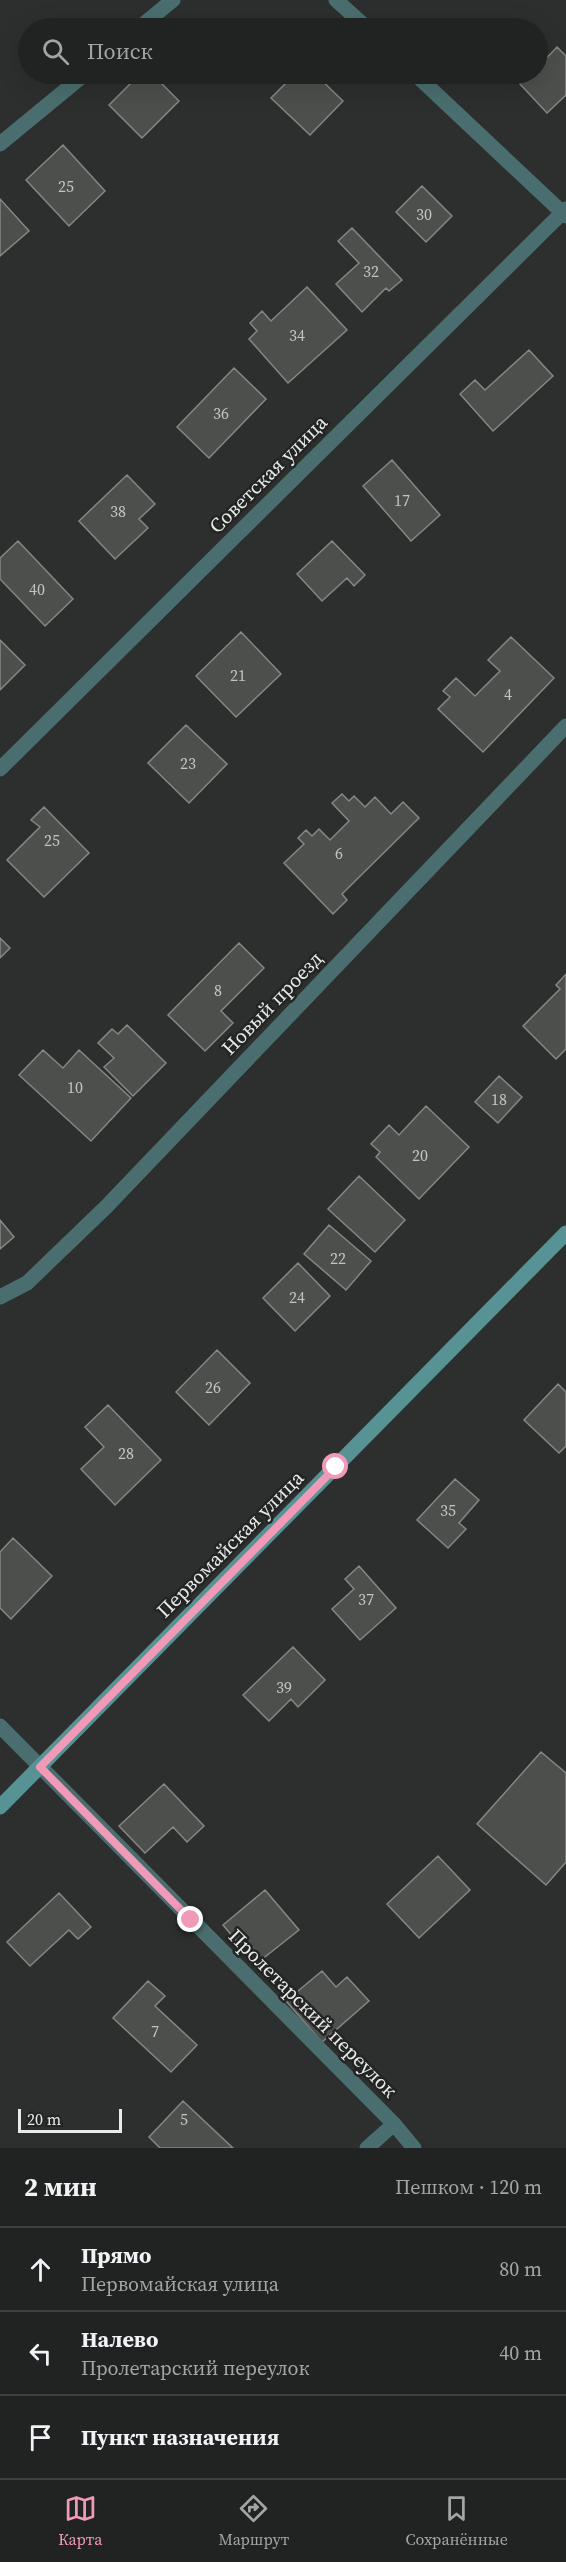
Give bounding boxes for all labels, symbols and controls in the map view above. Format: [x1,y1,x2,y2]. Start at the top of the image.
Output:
search box [18,18,548,84]
icon: search [39,35,72,68]
text: Поиск [87,36,153,66]
house number: 25 [58,175,74,197]
house number: 30 [416,203,432,225]
house number: 32 [363,260,379,282]
house number: 34 [289,324,305,346]
house number: 36 [213,402,229,424]
street label: Советская улица [203,408,334,539]
house number: 17 [394,489,410,511]
house number: 38 [110,500,126,522]
house number: 40 [29,578,45,600]
house number: 21 [230,664,246,686]
house number: 4 [504,683,512,705]
house number: 23 [180,752,196,774]
house number: 25 [44,829,60,851]
house number: 6 [335,842,343,864]
street label: Новый проезд [215,945,329,1061]
house number: 8 [214,979,222,1001]
house number: 10 [67,1076,83,1098]
house number: 18 [491,1088,507,1110]
house number: 20 [412,1144,428,1166]
house number: 22 [330,1247,346,1269]
house number: 24 [289,1286,305,1308]
house number: 26 [205,1376,221,1398]
house number: 28 [118,1442,134,1464]
route start [322,1453,348,1479]
street label: Первомайская улица [150,1464,310,1624]
house number: 35 [440,1499,456,1521]
house number: 37 [358,1588,374,1610]
house number: 39 [276,1676,292,1698]
route end [177,1906,203,1932]
street label: Пролетарский переулок [222,1922,404,2104]
house number: 7 [151,2020,159,2042]
scale bar [18,2106,122,2134]
text: 20 m [27,2108,61,2130]
house number: 5 [180,2108,188,2130]
text: 2 мин [24,2169,97,2205]
text: Пешком · 120 m [395,2173,542,2201]
text: Прямо [81,2240,151,2270]
icon: ahead [24,2253,57,2286]
text: 80 m [499,2255,542,2283]
text: Первомайская улица [81,2270,279,2298]
text: Налево [81,2324,158,2354]
icon: left [24,2337,57,2370]
text: 40 m [499,2339,542,2367]
text: Пролетарский переулок [81,2354,310,2382]
icon: arrive [24,2421,57,2454]
text: Пункт назначения [81,2422,279,2452]
tab: Карта [58,2492,102,2550]
tab: Маршрут [219,2492,289,2550]
tab: Сохранённые [405,2492,508,2550]

